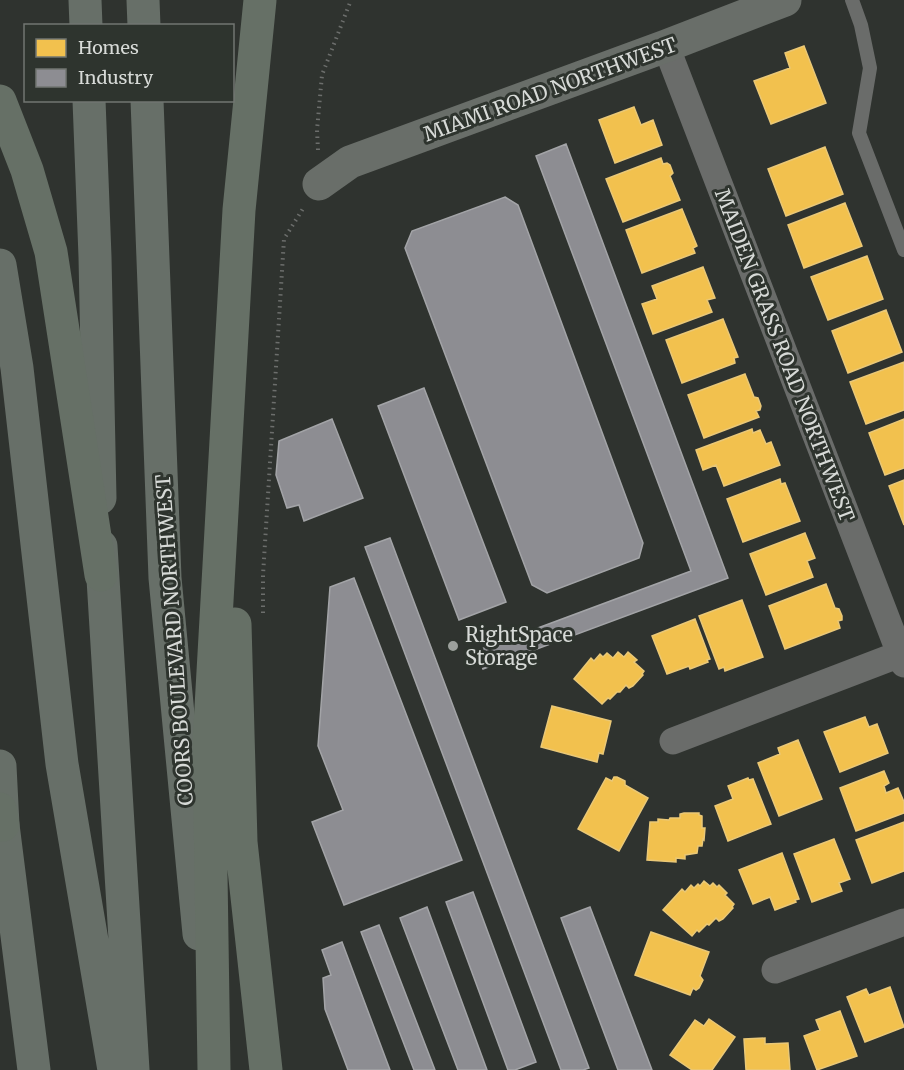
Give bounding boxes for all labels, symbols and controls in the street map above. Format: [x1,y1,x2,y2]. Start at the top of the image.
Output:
legend [24,24,234,102]
street label: MIAMI ROAD NORTHWEST [420,31,680,147]
text: Homes [78,36,139,59]
text: Industry [78,66,154,89]
street label: MAIDEN GRASS ROAD NORTHWEST [710,185,860,525]
street label: COORS BOULEVARD NORTHWEST [150,473,198,806]
place label: RightSpace Storage [465,622,573,670]
marker: RightSpace Storage [446,639,460,653]

